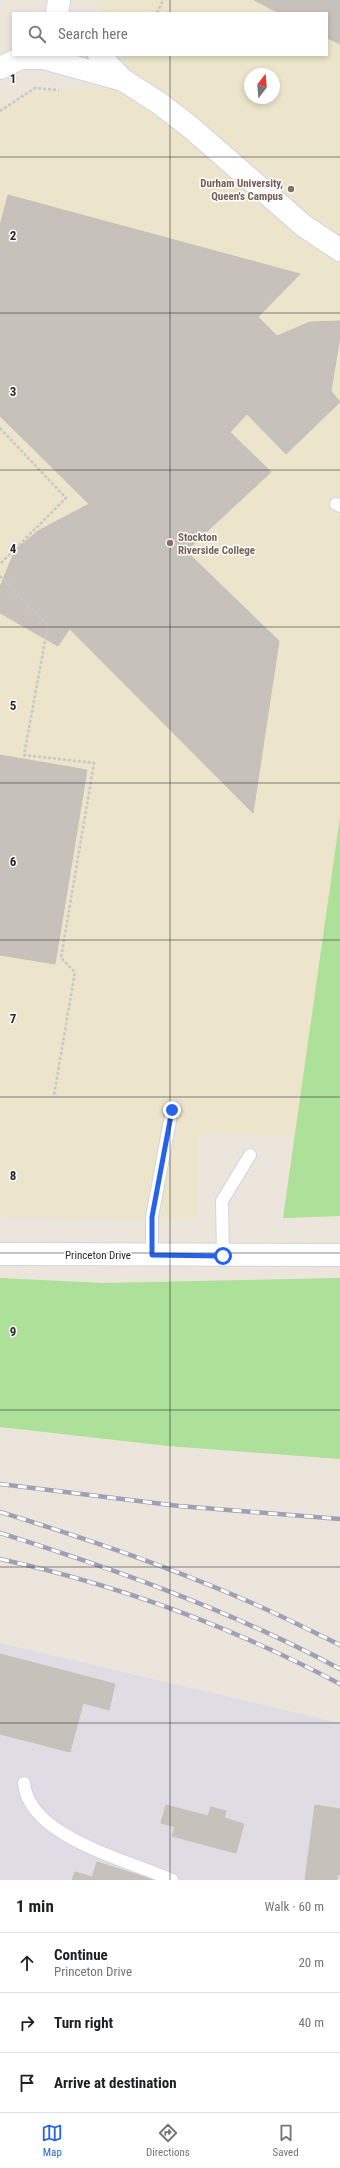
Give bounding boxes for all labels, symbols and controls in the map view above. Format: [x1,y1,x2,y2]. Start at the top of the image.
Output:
search box [12,12,328,56]
icon: search [26,23,48,45]
text: Search here [58,25,128,43]
north arrow [244,68,280,104]
text: 1 [10,71,16,86]
place label: Durham University, Queen's Campus [200,177,283,203]
marker: Durham University, Queen's Campus [286,184,296,194]
text: 2 [10,228,17,243]
text: 3 [10,384,16,399]
place label: Stockton Riverside College [178,531,255,557]
marker: Stockton Riverside College [165,538,175,548]
text: 4 [10,541,17,556]
text: 5 [10,698,17,713]
text: 6 [10,854,17,869]
text: 7 [10,1011,17,1026]
route end [163,1101,181,1119]
text: 8 [10,1168,16,1183]
route start [214,1247,232,1265]
street label: Princeton Drive [65,1249,131,1262]
text: 9 [10,1324,16,1339]
text: 1 min [16,1896,54,1916]
text: Walk · 60 m [264,1899,324,1914]
text: Continue [54,1946,108,1964]
icon: ahead [16,1952,38,1974]
text: 20 m [298,1955,324,1970]
text: Princeton Drive [54,1964,132,1979]
icon: right [16,2012,38,2034]
text: Turn right [54,2014,113,2032]
text: 40 m [298,2015,324,2030]
icon: arrive [16,2072,38,2094]
text: Arrive at destination [54,2074,177,2092]
tab: Map [41,2122,63,2159]
tab: Directions [146,2122,190,2159]
tab: Saved [273,2122,299,2159]

